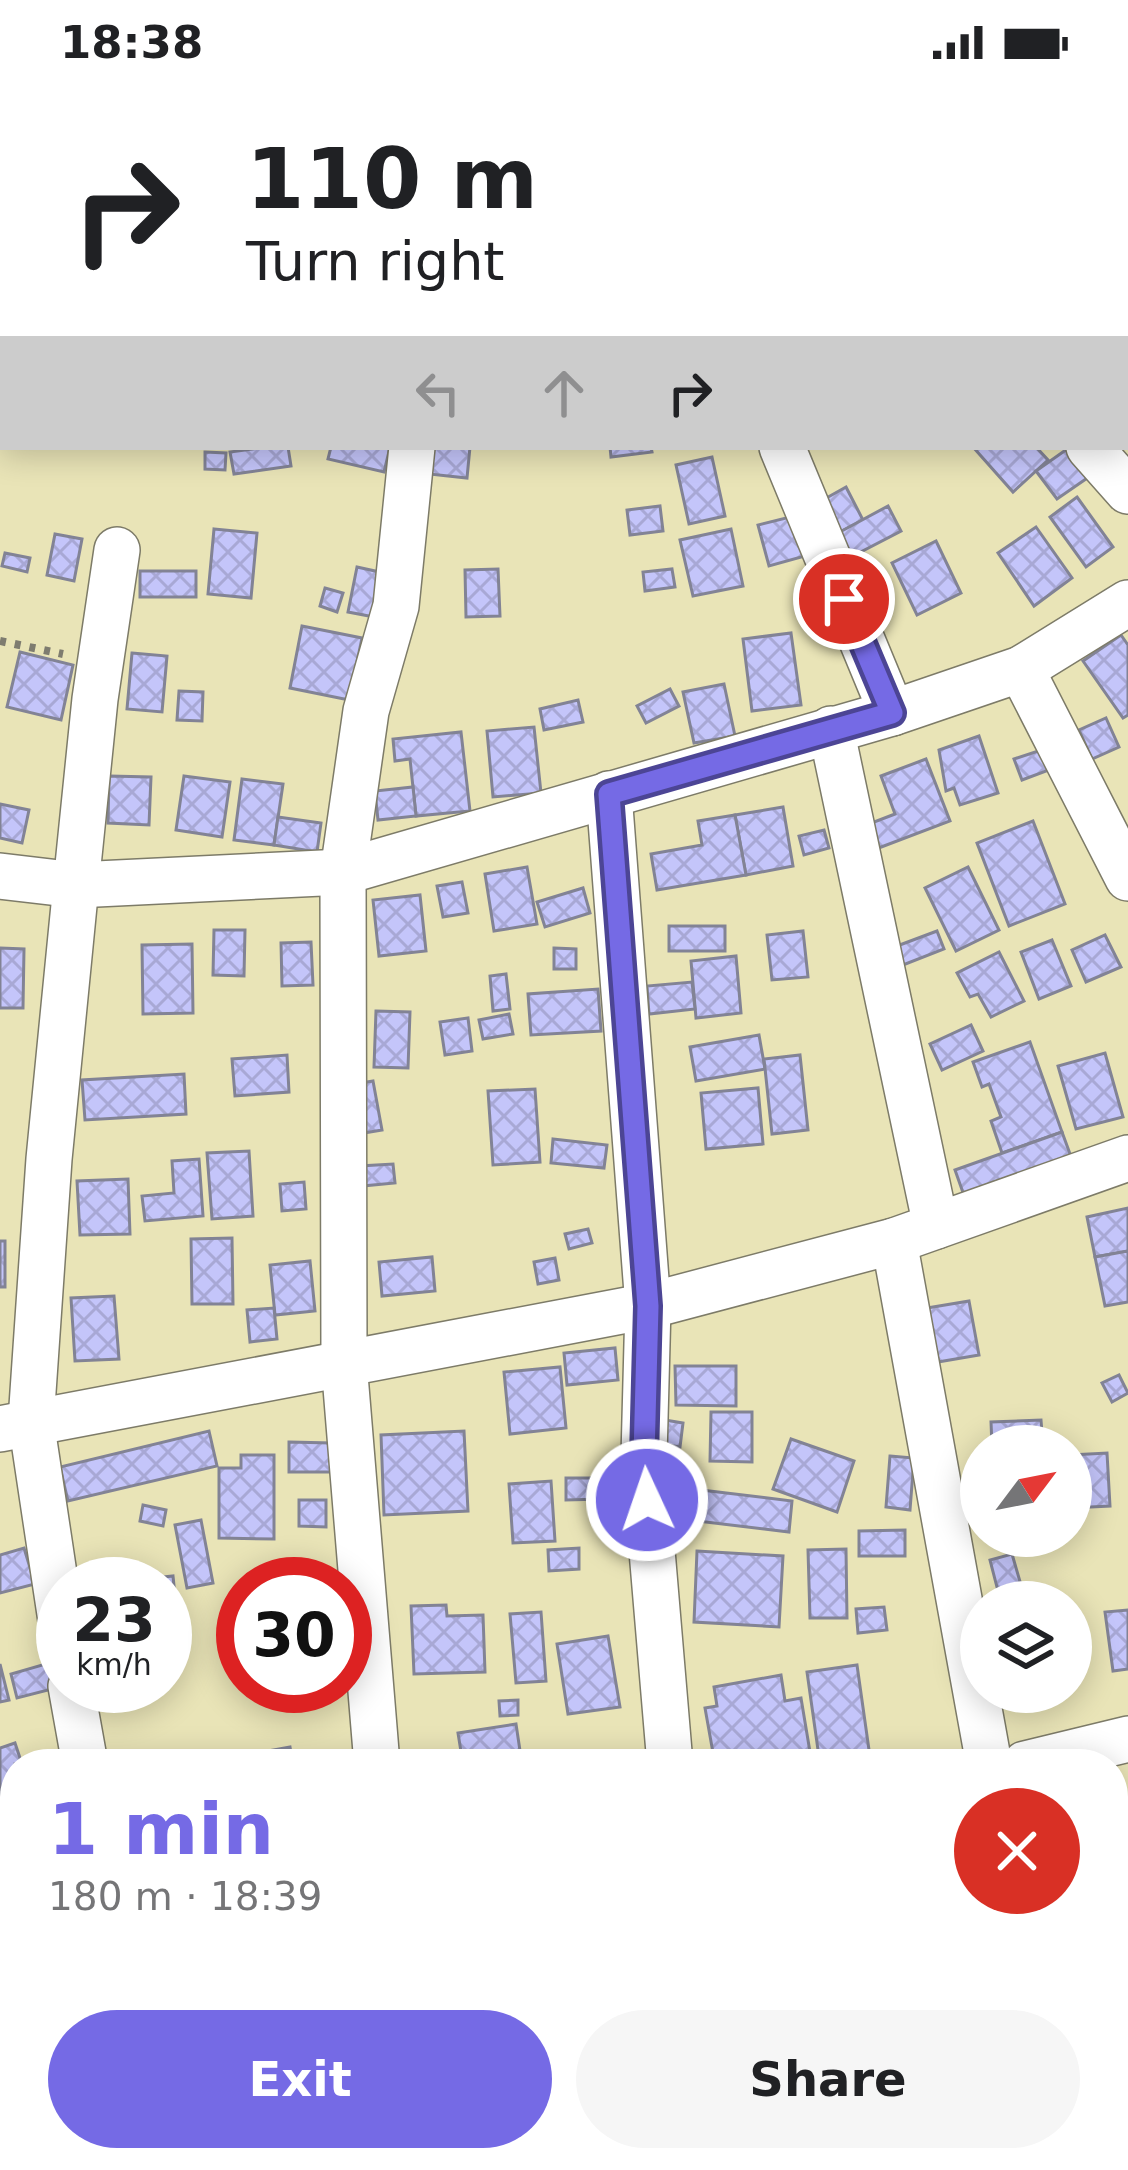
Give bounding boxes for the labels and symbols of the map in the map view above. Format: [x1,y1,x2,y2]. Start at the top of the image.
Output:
pin [793,548,895,650]
north arrow [960,1425,1092,1557]
position arrow [584,1437,710,1563]
speed limit sign: 30 [216,1557,372,1713]

